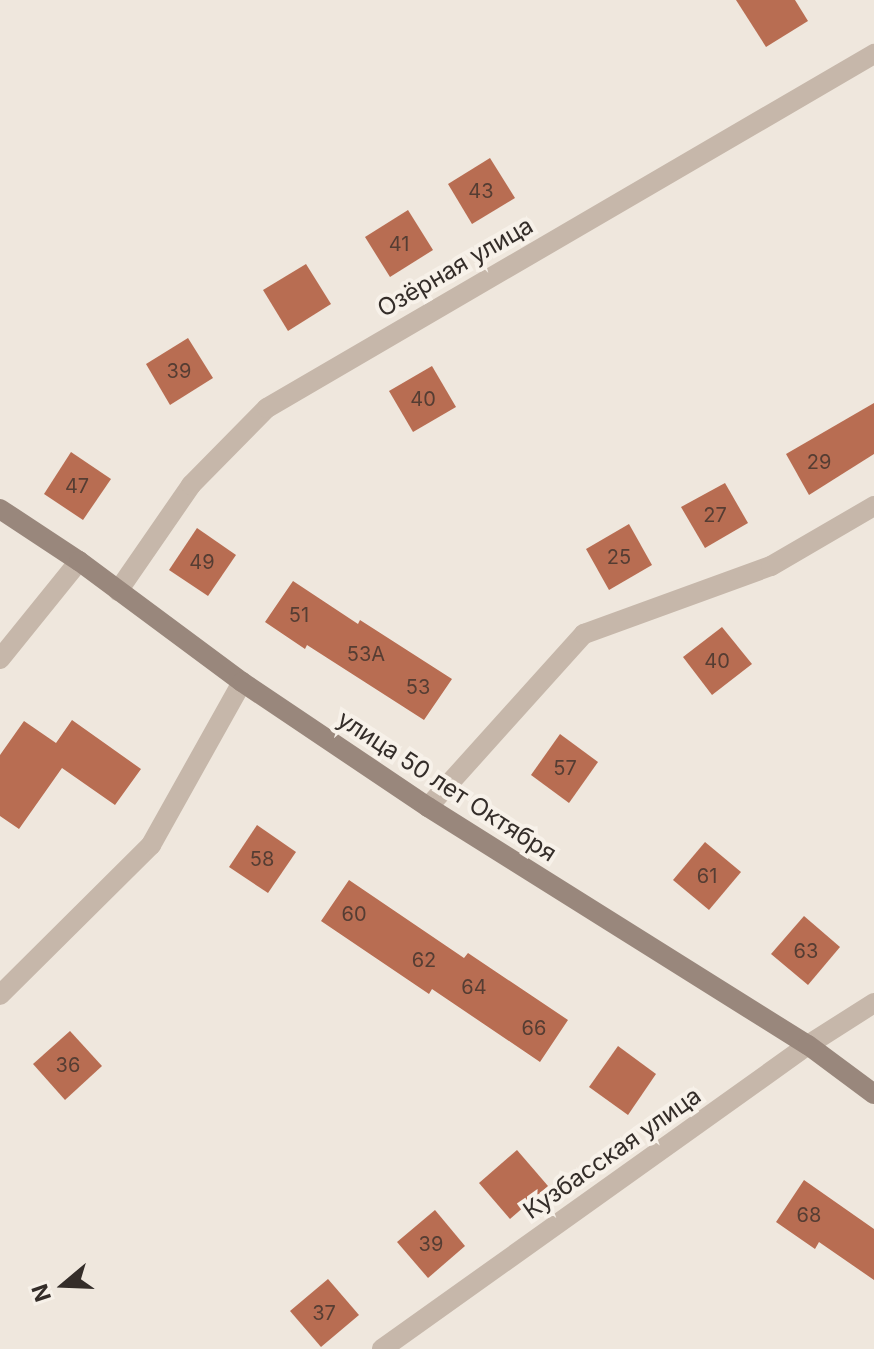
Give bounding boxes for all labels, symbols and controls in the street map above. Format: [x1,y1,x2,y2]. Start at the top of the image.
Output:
house number: 43 [468,179,494,203]
street label: Озёрная улица [372,211,538,323]
house number: 41 [389,232,409,256]
house number: 39 [167,359,191,383]
house number: 40 [410,387,436,411]
house number: 29 [807,450,831,474]
house number: 47 [65,474,89,498]
house number: 27 [703,503,727,527]
house number: 25 [607,545,631,569]
house number: 49 [189,550,215,574]
house number: 51 [289,603,309,627]
house number: 53А [347,642,385,666]
house number: 40 [704,649,730,673]
house number: 53 [406,675,430,699]
street label: улица 50 лет Октября [332,704,562,868]
house number: 57 [553,756,577,780]
house number: 58 [250,847,274,871]
house number: 61 [697,864,717,888]
house number: 60 [341,902,367,926]
house number: 63 [794,939,818,963]
house number: 62 [412,948,436,972]
house number: 64 [461,975,487,999]
house number: 66 [522,1016,546,1040]
house number: 36 [56,1053,80,1077]
street label: Кузбасская улица [518,1081,706,1225]
house number: 68 [797,1203,821,1227]
house number: 39 [419,1232,443,1256]
north arrow [24,1245,104,1325]
text: N [26,1281,56,1305]
house number: 37 [312,1301,336,1325]

